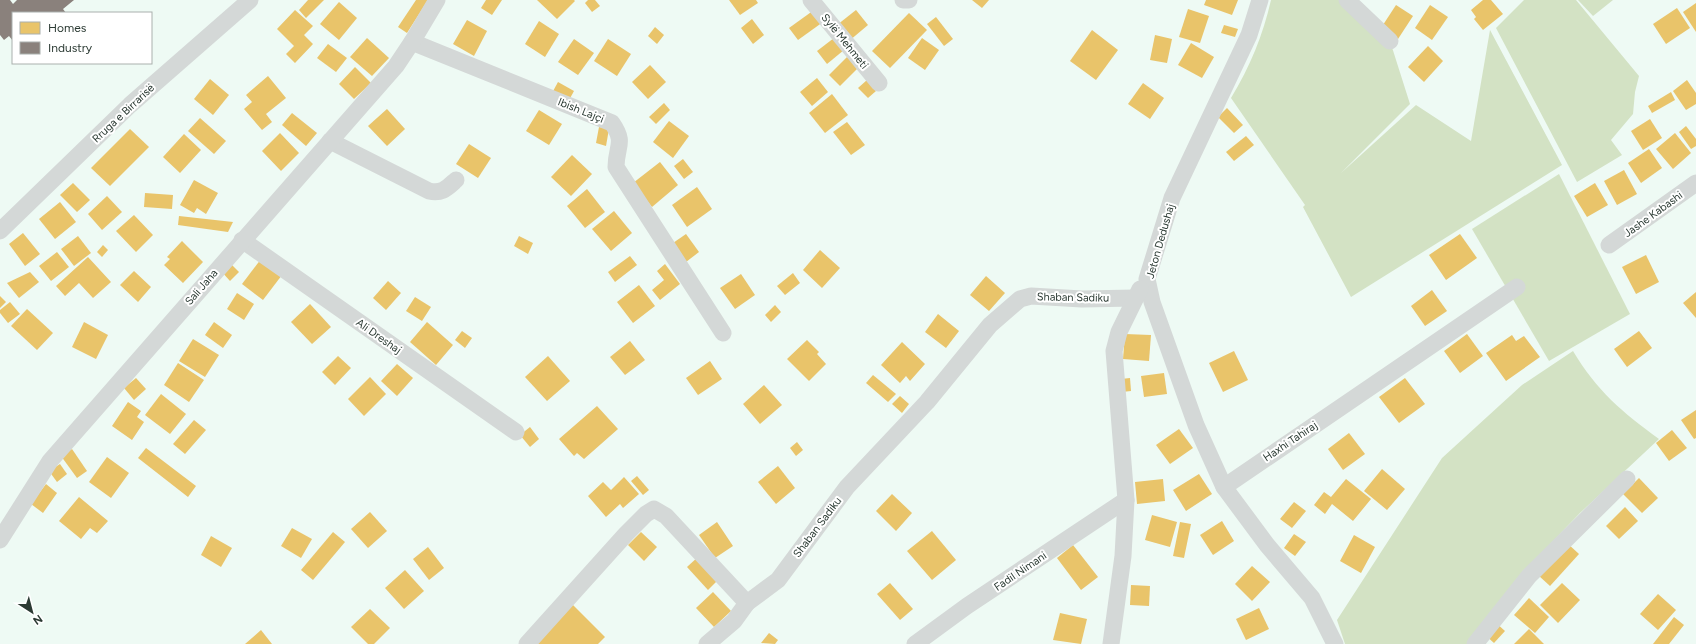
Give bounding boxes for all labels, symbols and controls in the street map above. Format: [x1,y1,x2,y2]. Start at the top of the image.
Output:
street label: Sylë Mehmeti [818,11,871,72]
legend [12,12,152,64]
text: Homes [48,21,87,35]
text: Industry [48,41,93,55]
street label: Rruga e Birrarisë [90,81,157,145]
street label: Ibish Lajçi [556,95,606,126]
street label: Jashe Kabashi [1621,189,1685,240]
street label: Jeton Dedushaj [1144,202,1177,280]
street label: Sali Jaha [182,267,220,308]
street label: Shaban Sadiku [1037,290,1109,305]
street label: Ali Dreshaj [354,316,404,357]
street label: Haxhi Tahiraj [1261,419,1320,464]
street label: Shaban Sadiku [790,495,844,560]
street label: Fadil Nimani [992,549,1049,594]
north arrow [12,592,52,632]
text: N [30,612,45,627]

